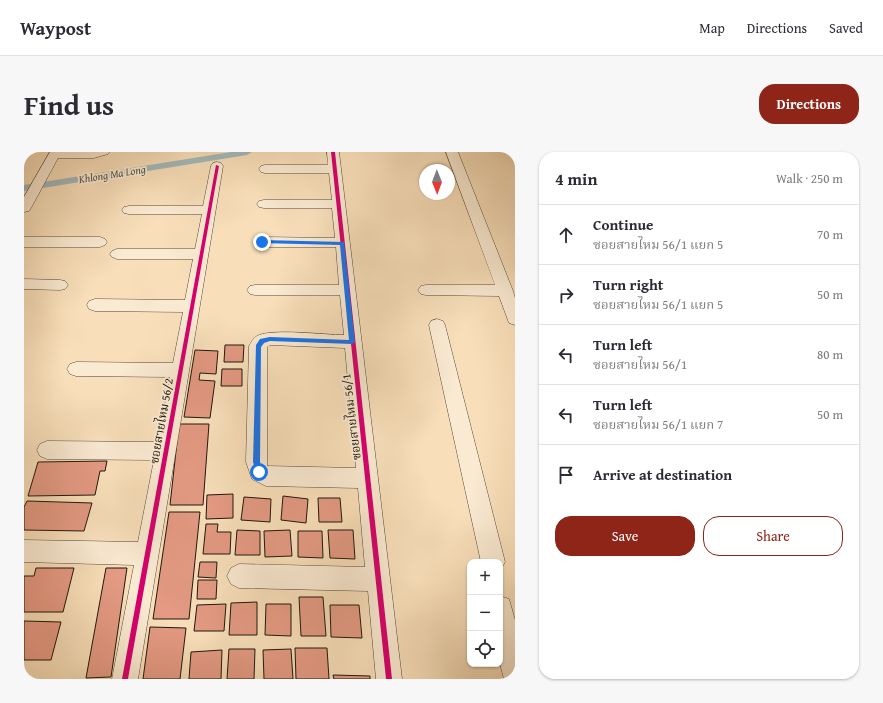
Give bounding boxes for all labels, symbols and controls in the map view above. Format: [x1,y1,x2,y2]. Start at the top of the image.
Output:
text: Waypost [20,14,91,42]
text: Map [699,18,725,38]
text: Directions [747,18,807,38]
text: Saved [829,18,863,38]
text: Find us [24,84,114,125]
button: Directions [759,84,859,124]
water label: Khlong Ma Long [76,161,147,187]
north arrow [419,164,455,200]
text: 4 min [555,166,597,191]
text: Walk · 250 m [776,169,843,188]
text: Continue [593,214,654,235]
icon: ahead [555,224,577,246]
text: 70 m [817,225,843,244]
route end [253,233,271,251]
text: ซอยสายไหม 56/1 แยก 5 [593,235,723,254]
text: Turn right [593,274,664,295]
icon: right [555,284,577,306]
text: 50 m [817,285,843,304]
text: ซอยสายไหม 56/1 แยก 5 [593,295,723,314]
text: Turn left [593,334,652,355]
icon: left [555,344,577,366]
text: 80 m [817,345,843,364]
text: ซอยสายไหม 56/1 [593,355,687,374]
street label: ซอยสายไหม 56/1 [337,373,365,461]
street label: ซอยสายไหม 56/2 [145,376,177,465]
text: Turn left [593,394,652,415]
icon: left [555,404,577,426]
text: 50 m [817,405,843,424]
text: ซอยสายไหม 56/1 แยก 7 [593,415,723,434]
route start [250,463,268,481]
icon: arrive [555,464,577,486]
text: Arrive at destination [593,464,732,485]
button: Save [555,516,695,556]
button: Share [703,516,843,556]
map controls [467,559,503,667]
button: + [467,559,503,595]
button: − [467,595,503,631]
button: locate [467,631,503,667]

